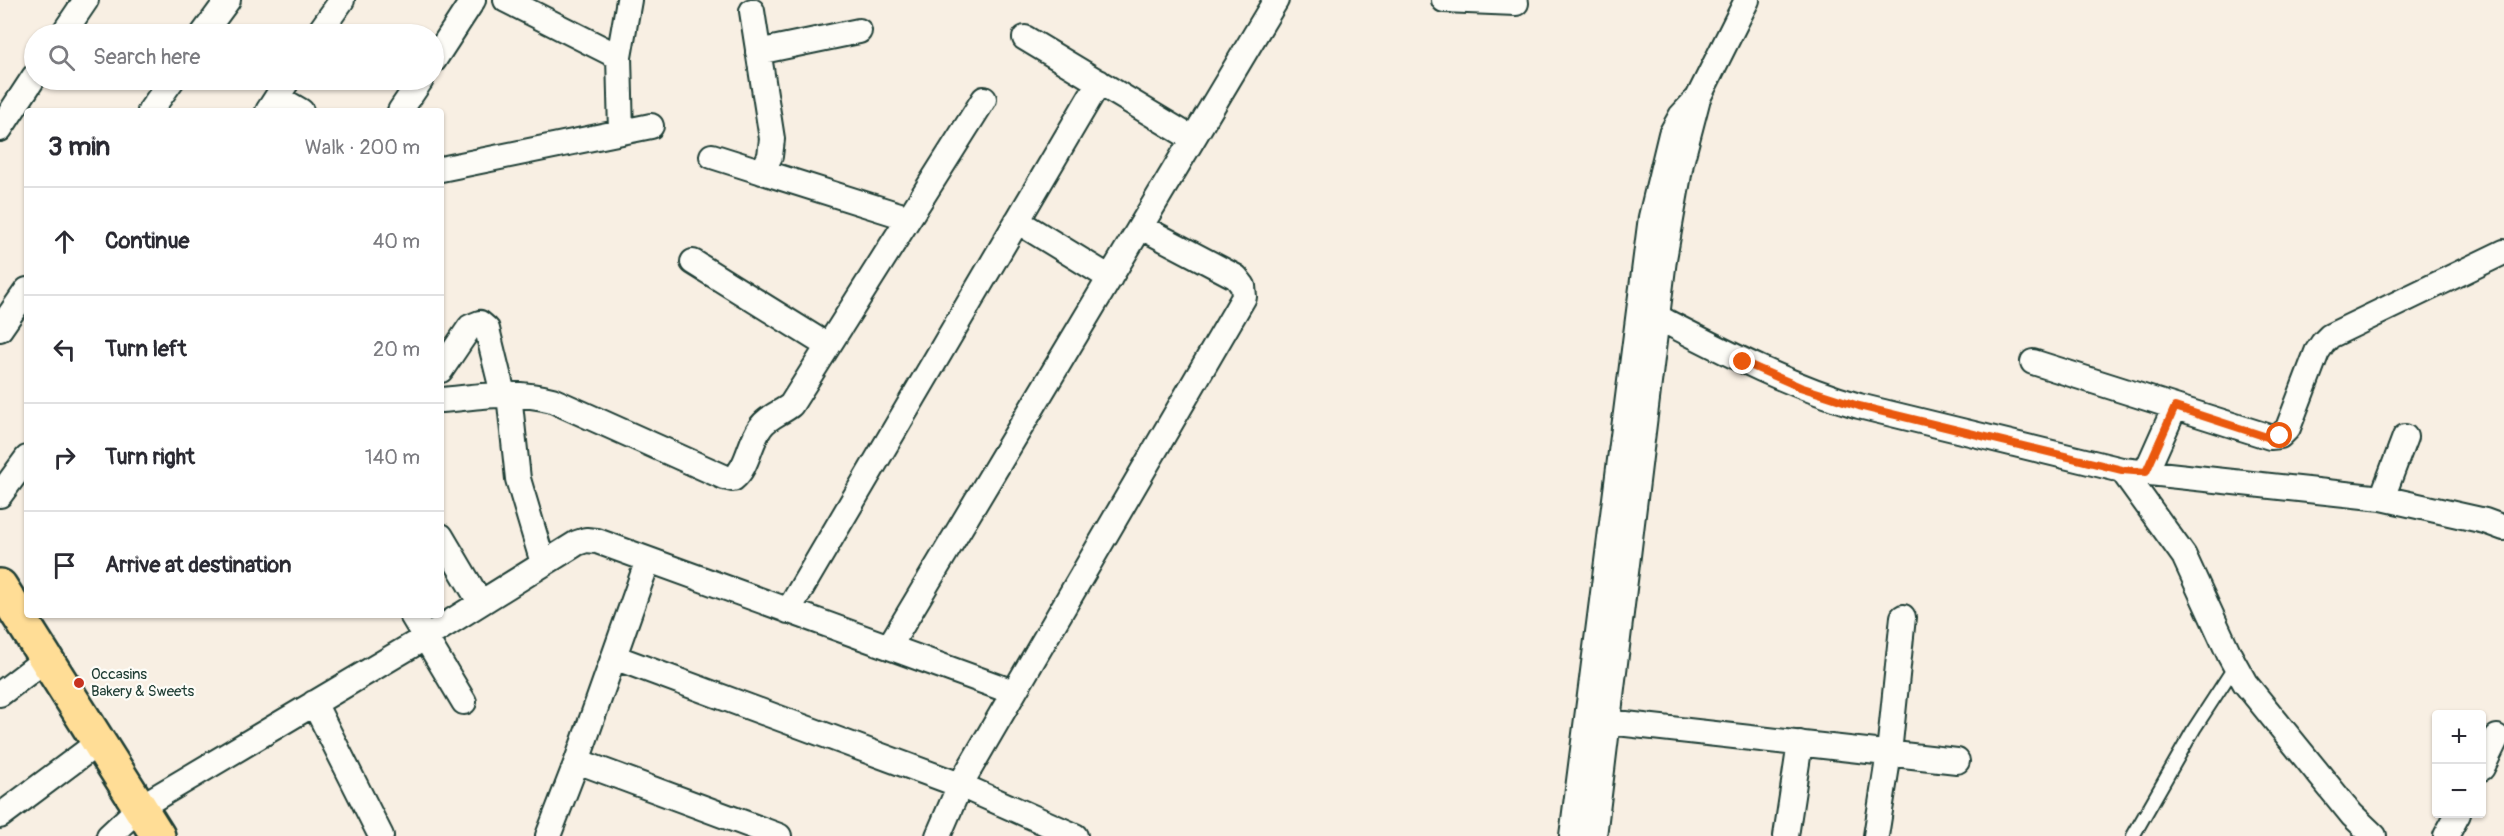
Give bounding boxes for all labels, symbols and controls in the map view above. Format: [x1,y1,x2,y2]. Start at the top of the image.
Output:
search box [24,24,444,90]
icon: search [45,41,78,74]
text: Search here [93,43,200,71]
text: 3 min [48,131,110,163]
text: Walk · 200 m [305,135,420,160]
icon: ahead [48,225,81,258]
text: Continue [105,227,189,255]
text: 40 m [373,229,420,254]
icon: left [48,333,81,366]
text: Turn left [105,335,187,363]
text: 20 m [373,337,420,362]
route end [1729,348,1755,374]
route start [2266,422,2292,448]
icon: right [48,441,81,474]
text: Turn right [105,443,195,471]
text: 140 m [365,445,420,470]
icon: arrive [48,549,81,582]
text: Arrive at destination [105,551,291,579]
place label: Occasins Bakery & Sweets [91,665,194,701]
marker: Occasins Bakery & Sweets [72,676,86,690]
map controls [2432,710,2486,818]
button: + [2432,710,2486,764]
button: − [2432,764,2486,818]

